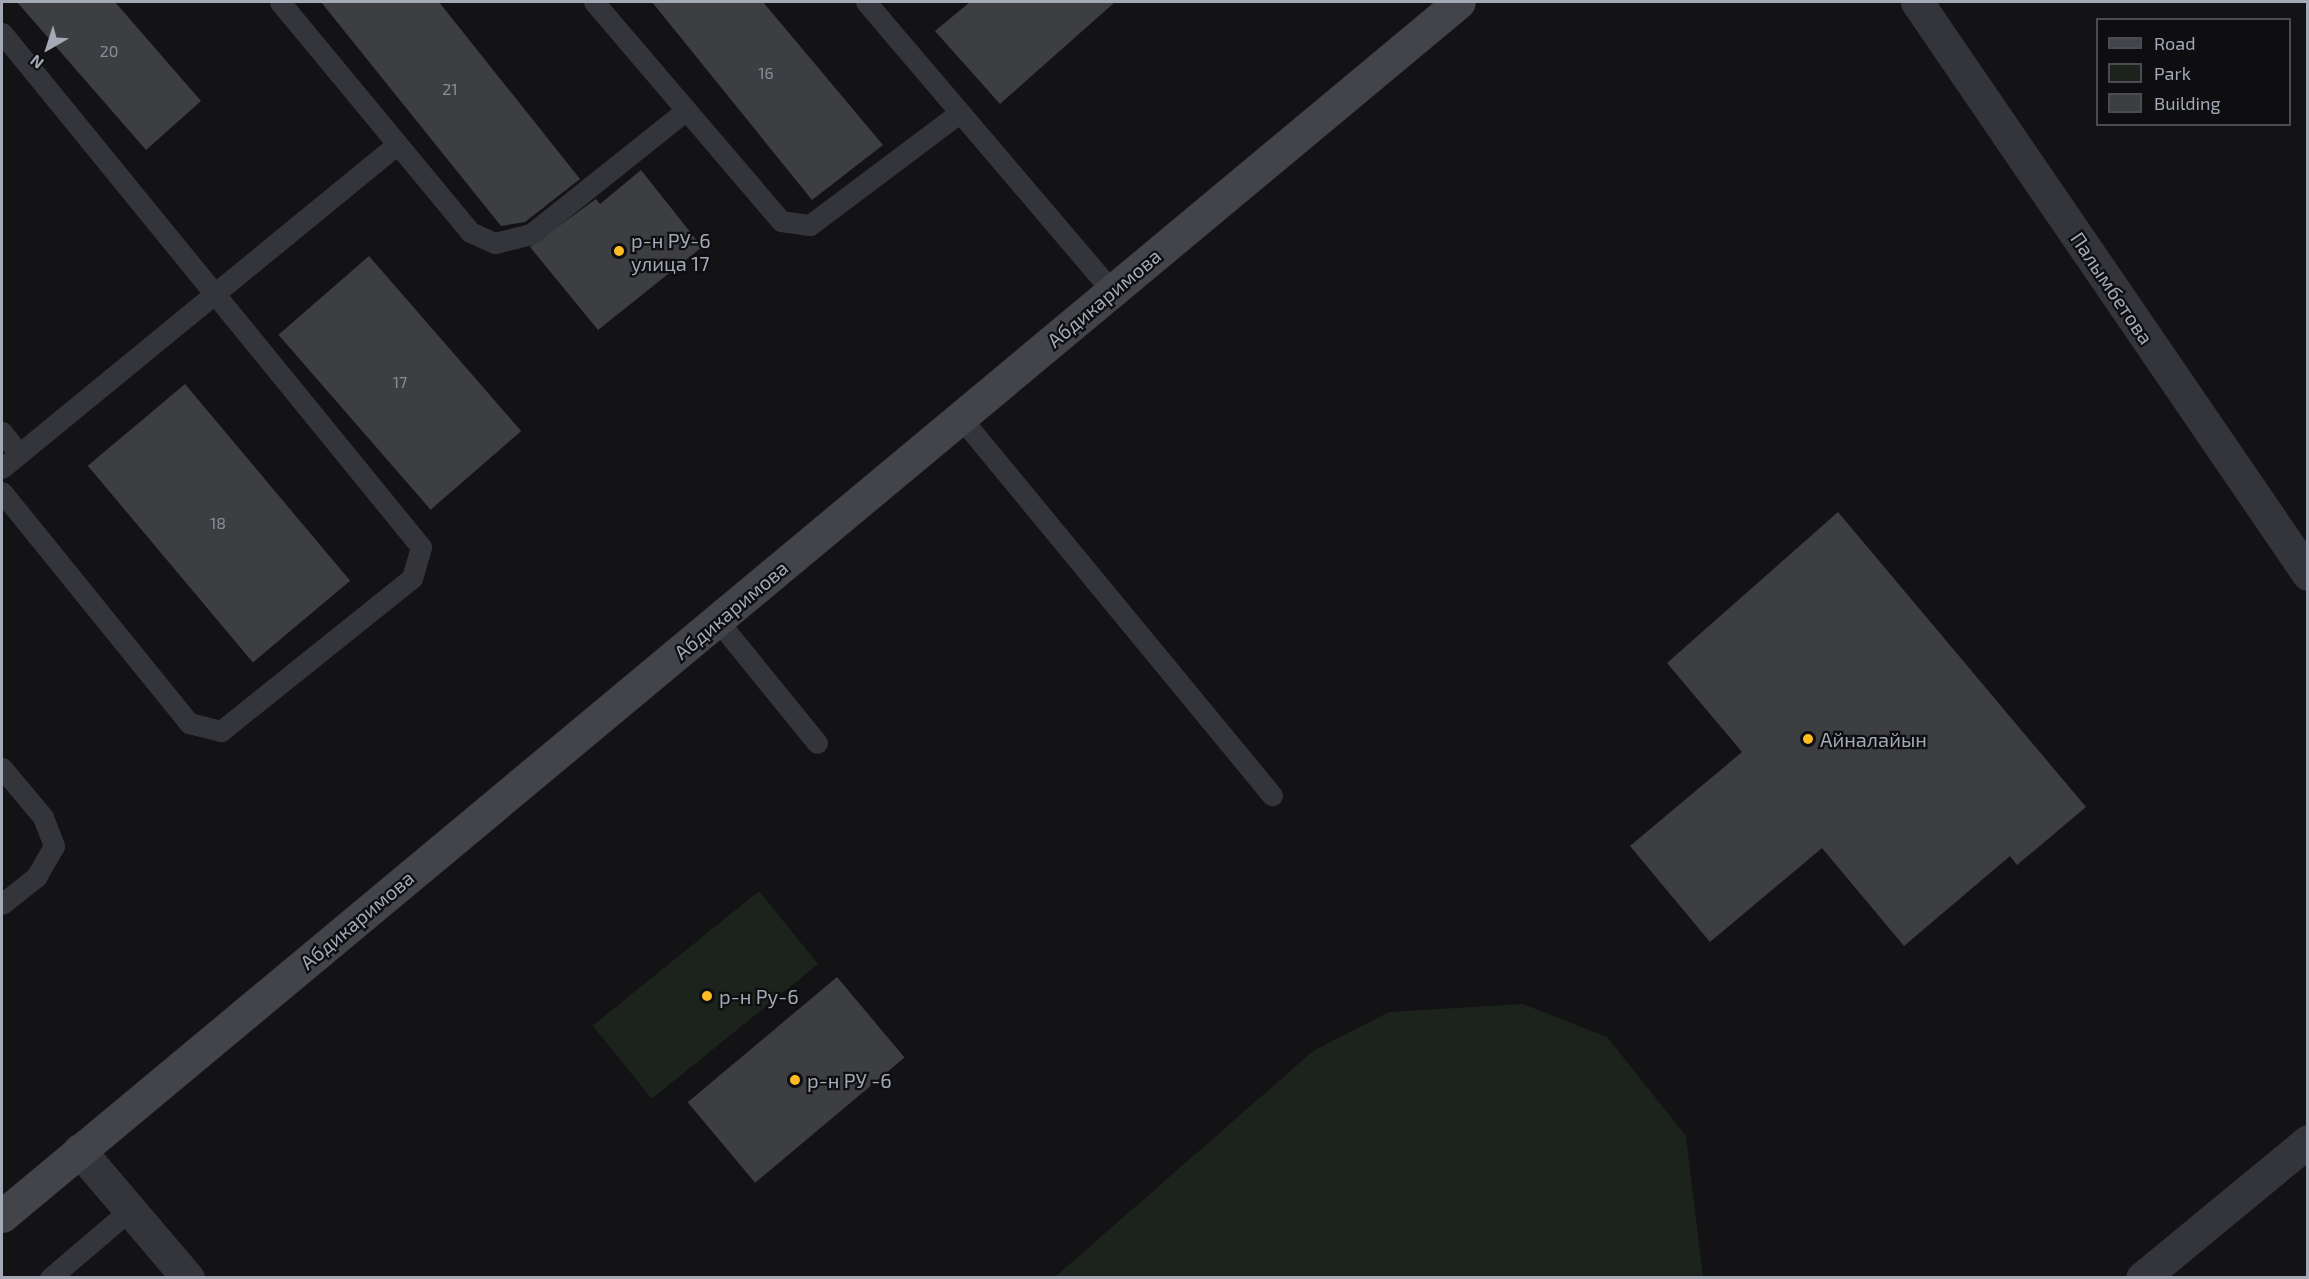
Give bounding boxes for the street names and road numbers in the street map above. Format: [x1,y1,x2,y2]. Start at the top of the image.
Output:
street label: Палымбетова [2066,227,2158,349]
street label: Абдикаримова [1042,243,1166,353]
street label: Абдикаримова [669,555,793,665]
street label: Абдикаримова [295,865,419,975]

